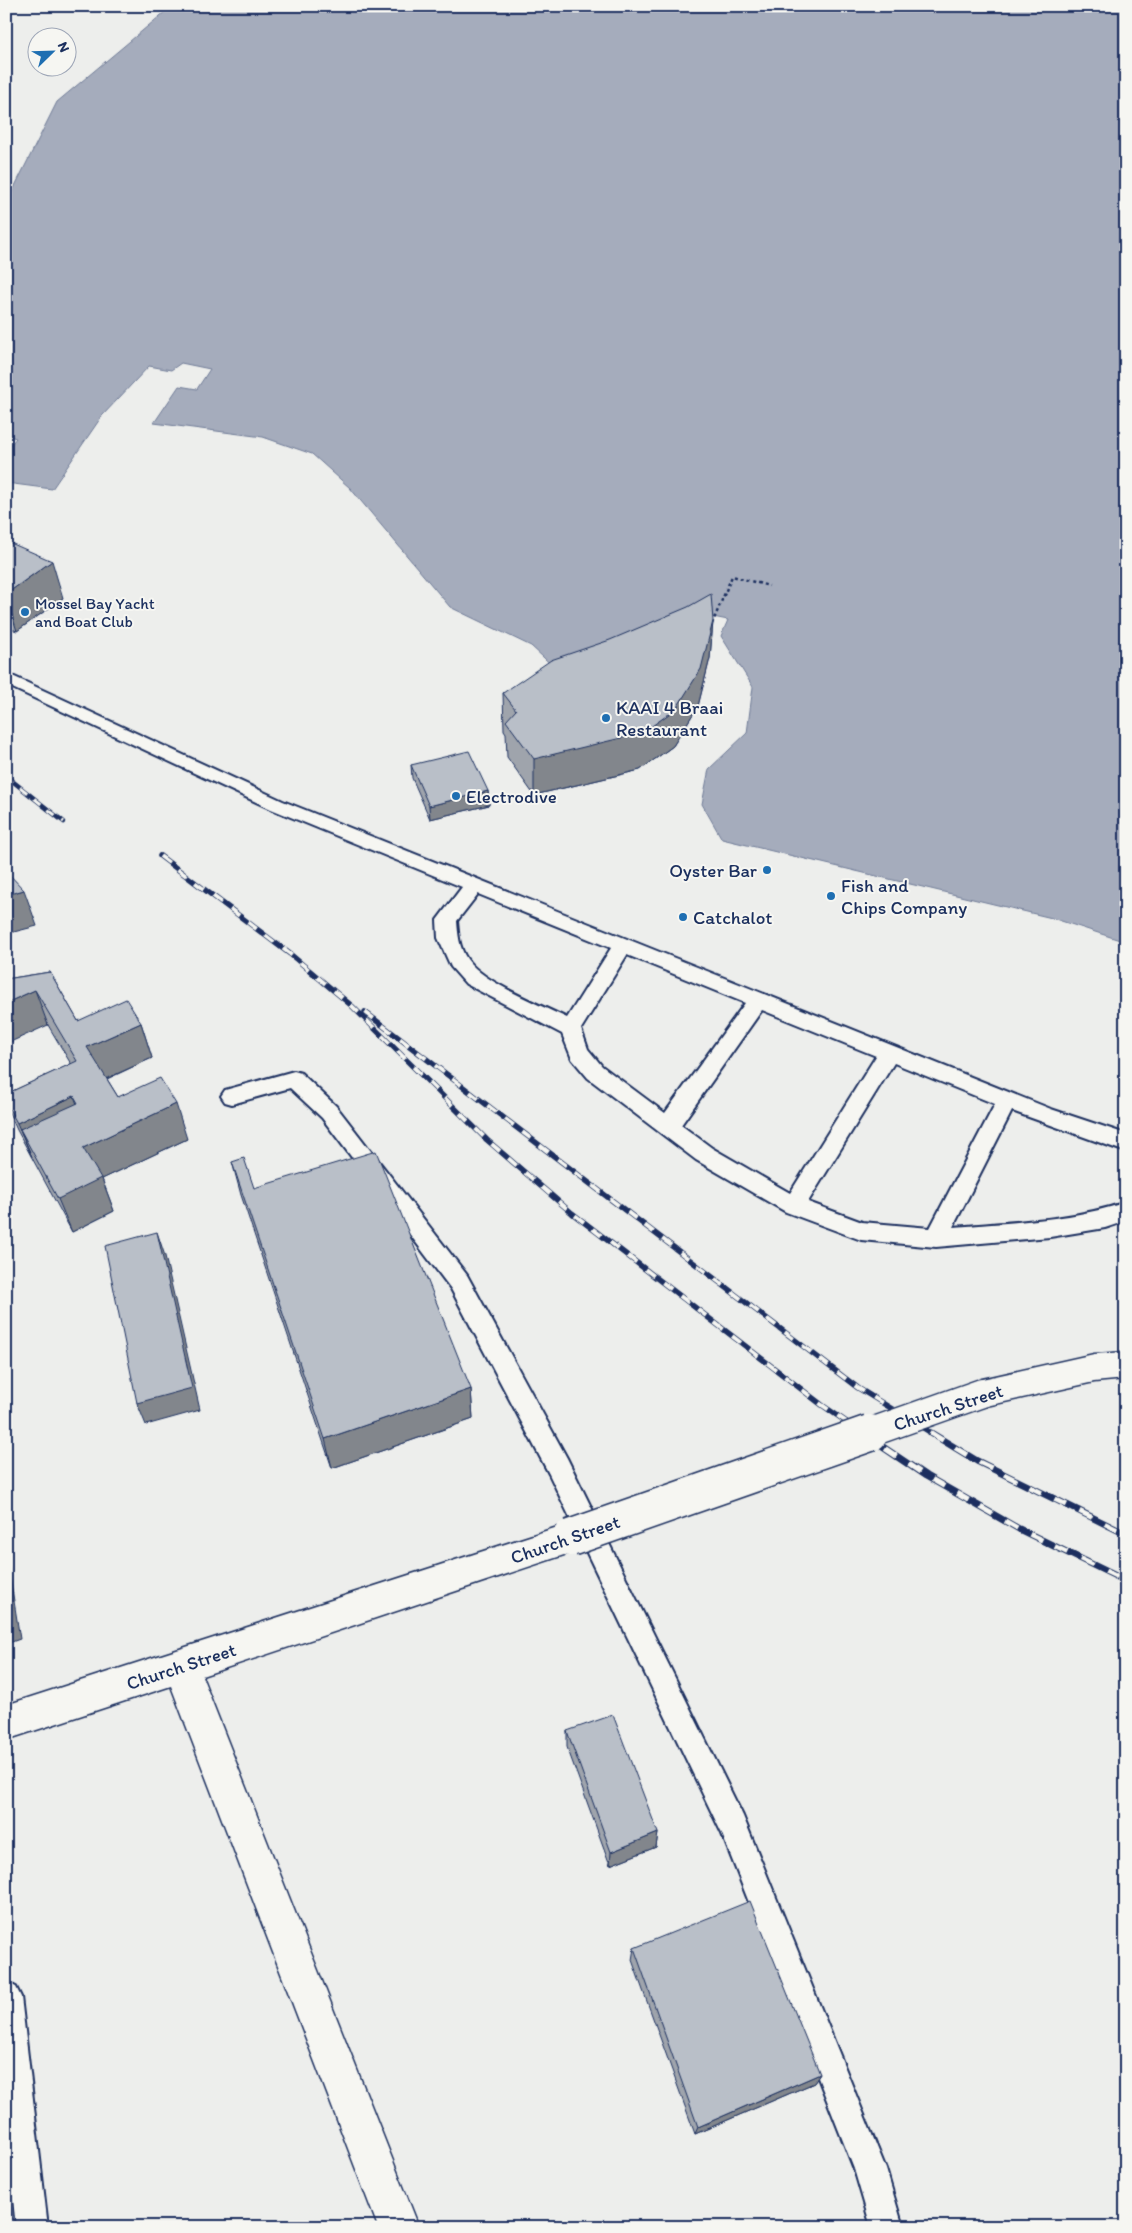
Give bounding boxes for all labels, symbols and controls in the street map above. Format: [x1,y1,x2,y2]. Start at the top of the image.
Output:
north arrow [28,28,78,78]
text: N [54,39,73,55]
place label: Mossel Bay Yacht and Boat Club [35,594,155,631]
marker: Mossel Bay Yacht and Boat Club [19,606,31,618]
place label: KAAI 4 Braai Restaurant [616,696,723,741]
marker: KAAI 4 Braai Restaurant [600,712,612,724]
place label: Electrodive [466,785,557,808]
marker: Electrodive [450,790,462,802]
place label: Oyster Bar [669,859,758,882]
marker: Oyster Bar [761,864,773,876]
place label: Fish and Chips Company [841,874,967,919]
marker: Fish and Chips Company [825,890,837,902]
place label: Catchalot [693,906,772,929]
marker: Catchalot [677,911,689,923]
street label: Church Street [890,1379,1006,1436]
street label: Church Street [507,1510,623,1569]
street label: Church Street [123,1638,239,1695]

